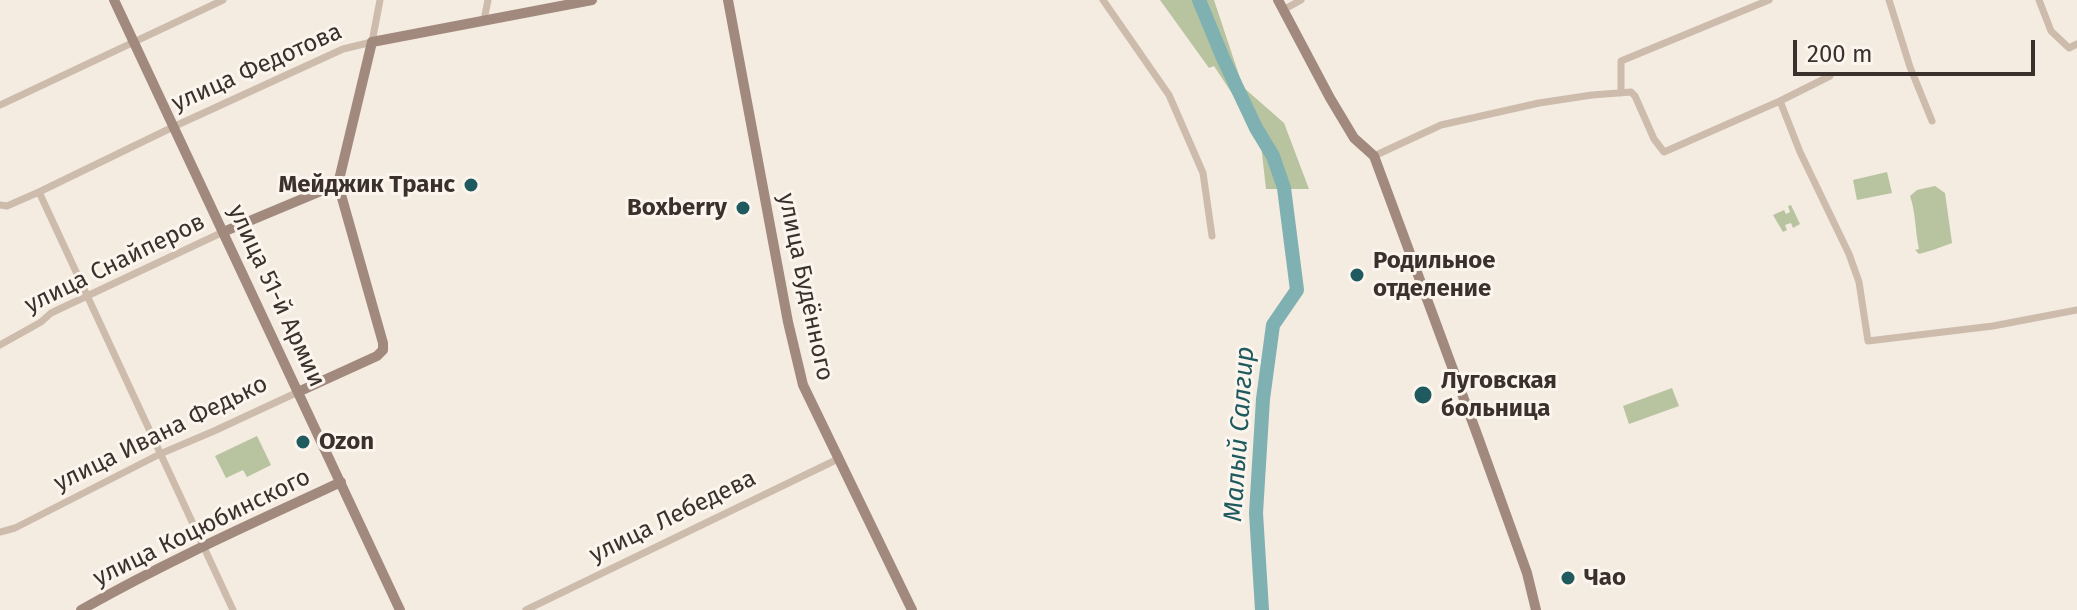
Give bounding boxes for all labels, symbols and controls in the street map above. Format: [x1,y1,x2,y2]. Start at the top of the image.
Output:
street label: улица Федотова [168,18,346,118]
scale bar [1797,24,2039,74]
text: 200 m [1807,40,1873,68]
place label: Мейджик Транс [278,171,455,199]
marker: Мейджик Транс [462,176,480,194]
street label: улица Будённого [771,191,839,383]
place label: Boxberry [627,194,727,222]
marker: Boxberry [734,199,752,217]
street label: улица 51-й Армии [221,200,331,392]
street label: улица Снайперов [20,208,210,320]
place label: Родильное отделение [1373,247,1495,303]
marker: Родильное отделение [1348,266,1366,284]
water label: Малый Салгир [1218,345,1262,523]
place label: Луговская больница [1441,367,1557,423]
street label: улица Ивана Федько [49,370,273,498]
marker: Луговская больница [1412,384,1434,406]
place label: Ozon [319,428,374,456]
marker: Ozon [294,433,312,451]
street label: улица Коцюбинского [89,463,315,593]
street label: улица Лебедева [585,464,761,570]
place label: Чао [1584,564,1626,592]
marker: Чао [1559,569,1577,587]

